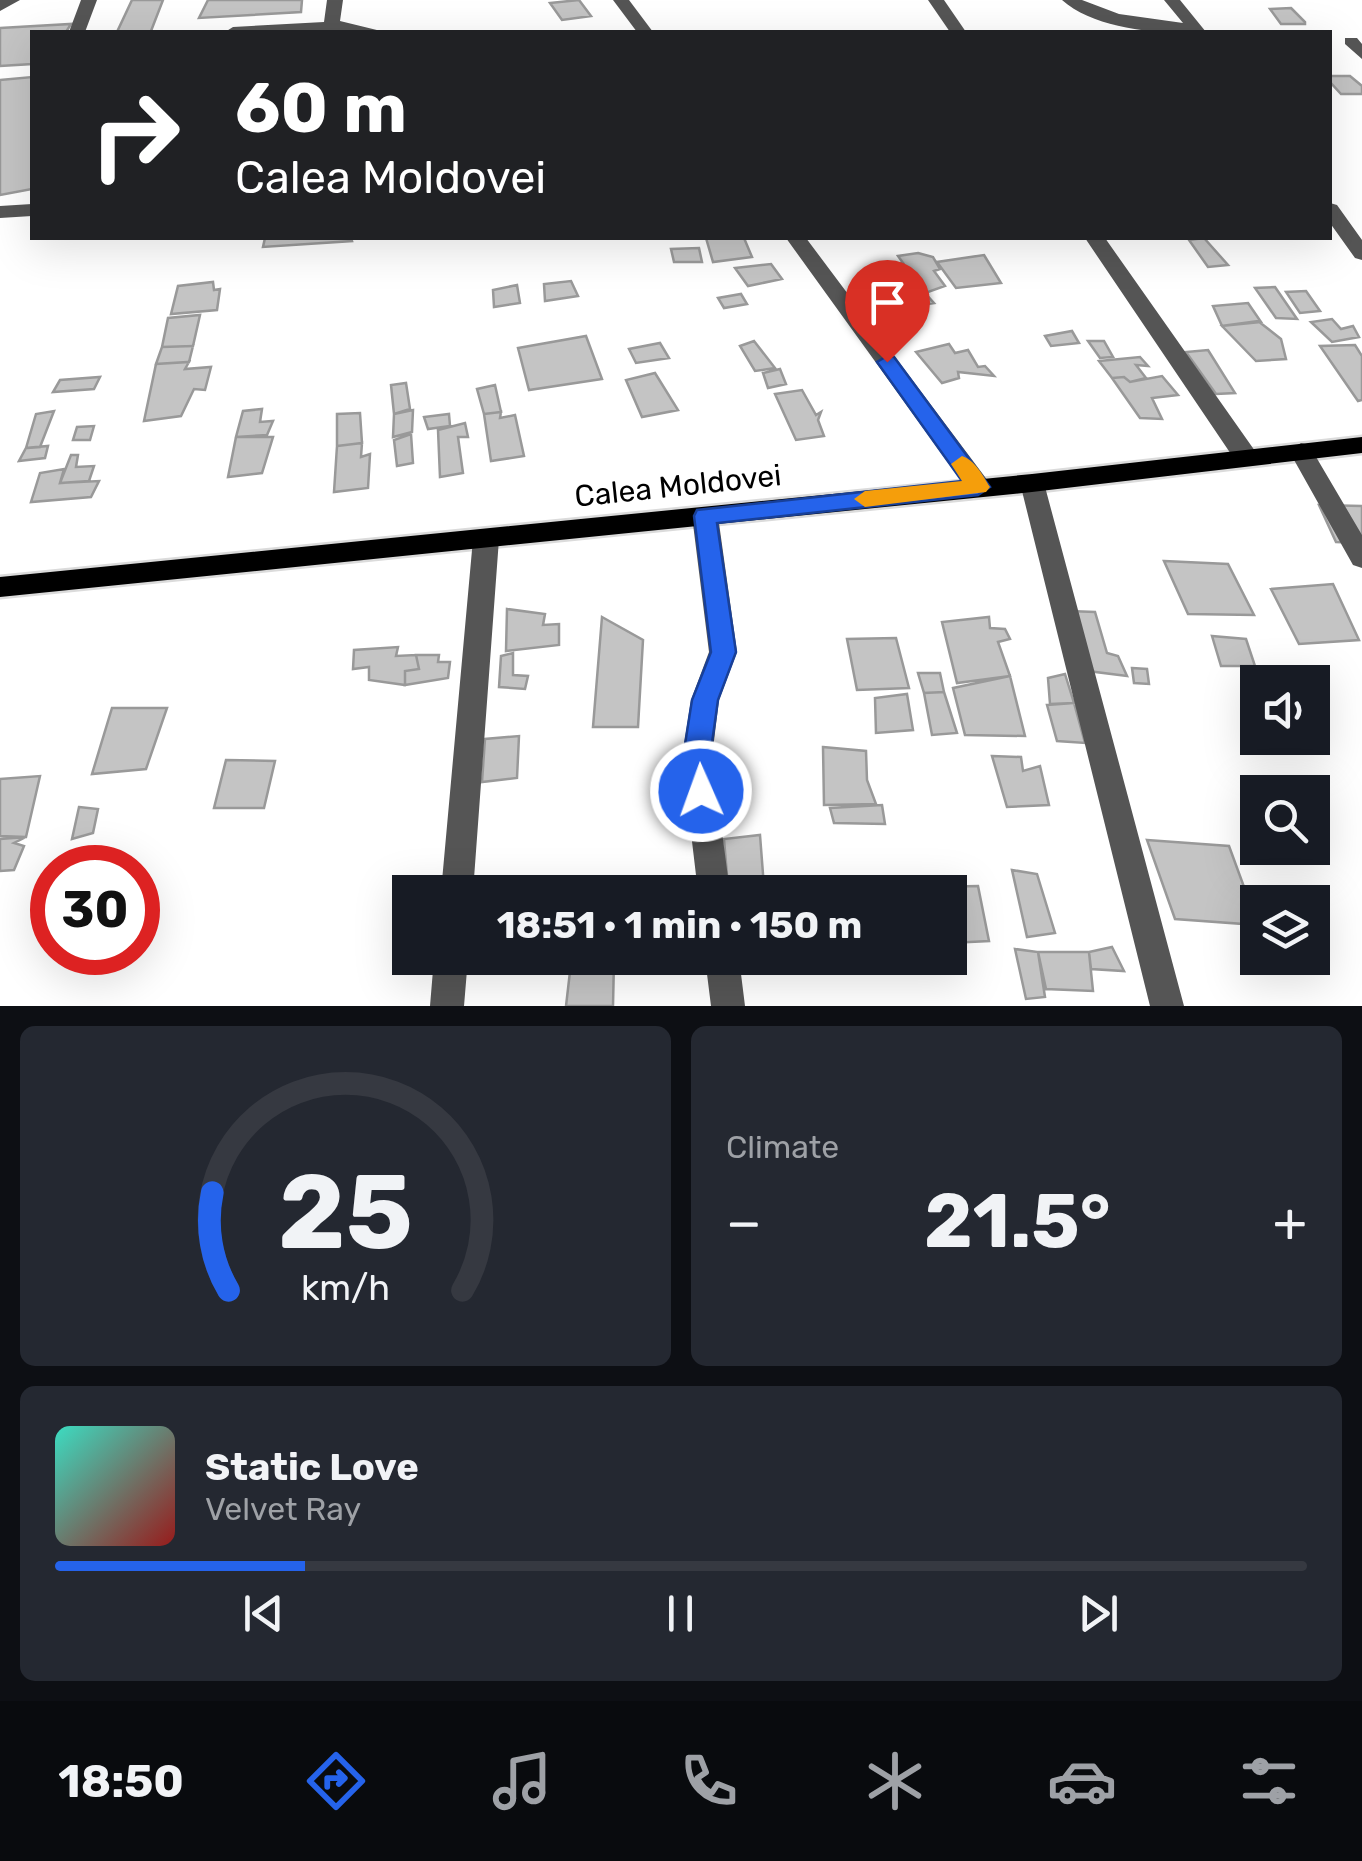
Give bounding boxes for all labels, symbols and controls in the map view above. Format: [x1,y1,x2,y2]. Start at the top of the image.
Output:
text: 60 m [235,67,407,150]
icon: right [70,70,200,200]
text: Calea Moldovei [235,151,546,204]
pin [845,260,930,363]
icon: arrive [860,275,915,330]
street label: Calea Moldovei [573,457,783,515]
map controls [1240,665,1330,975]
button: sound [1240,665,1330,755]
position arrow [649,739,753,843]
button: search [1240,775,1330,865]
speed limit sign: 30 [30,845,160,975]
button: layers [1240,885,1330,975]
text: 18:51 · 1 min · 150 m [497,902,862,948]
text: Climate [726,1128,839,1166]
text: 25 [278,1151,413,1274]
text: 21.5° [924,1177,1111,1266]
text: − [726,1190,762,1255]
text: + [1273,1190,1307,1255]
text: km/h [301,1267,390,1309]
text: Static Love [205,1444,419,1490]
text: Velvet Ray [205,1490,361,1528]
icon: previous [236,1586,291,1641]
icon: pause [653,1586,708,1641]
icon: next [1071,1586,1126,1641]
icon: directions [301,1746,371,1816]
icon: music [487,1746,557,1816]
icon: phone [674,1746,744,1816]
icon: climate [860,1746,930,1816]
icon: car [1047,1746,1117,1816]
icon: filters [1234,1746,1304,1816]
text: 18:50 [58,1755,184,1808]

